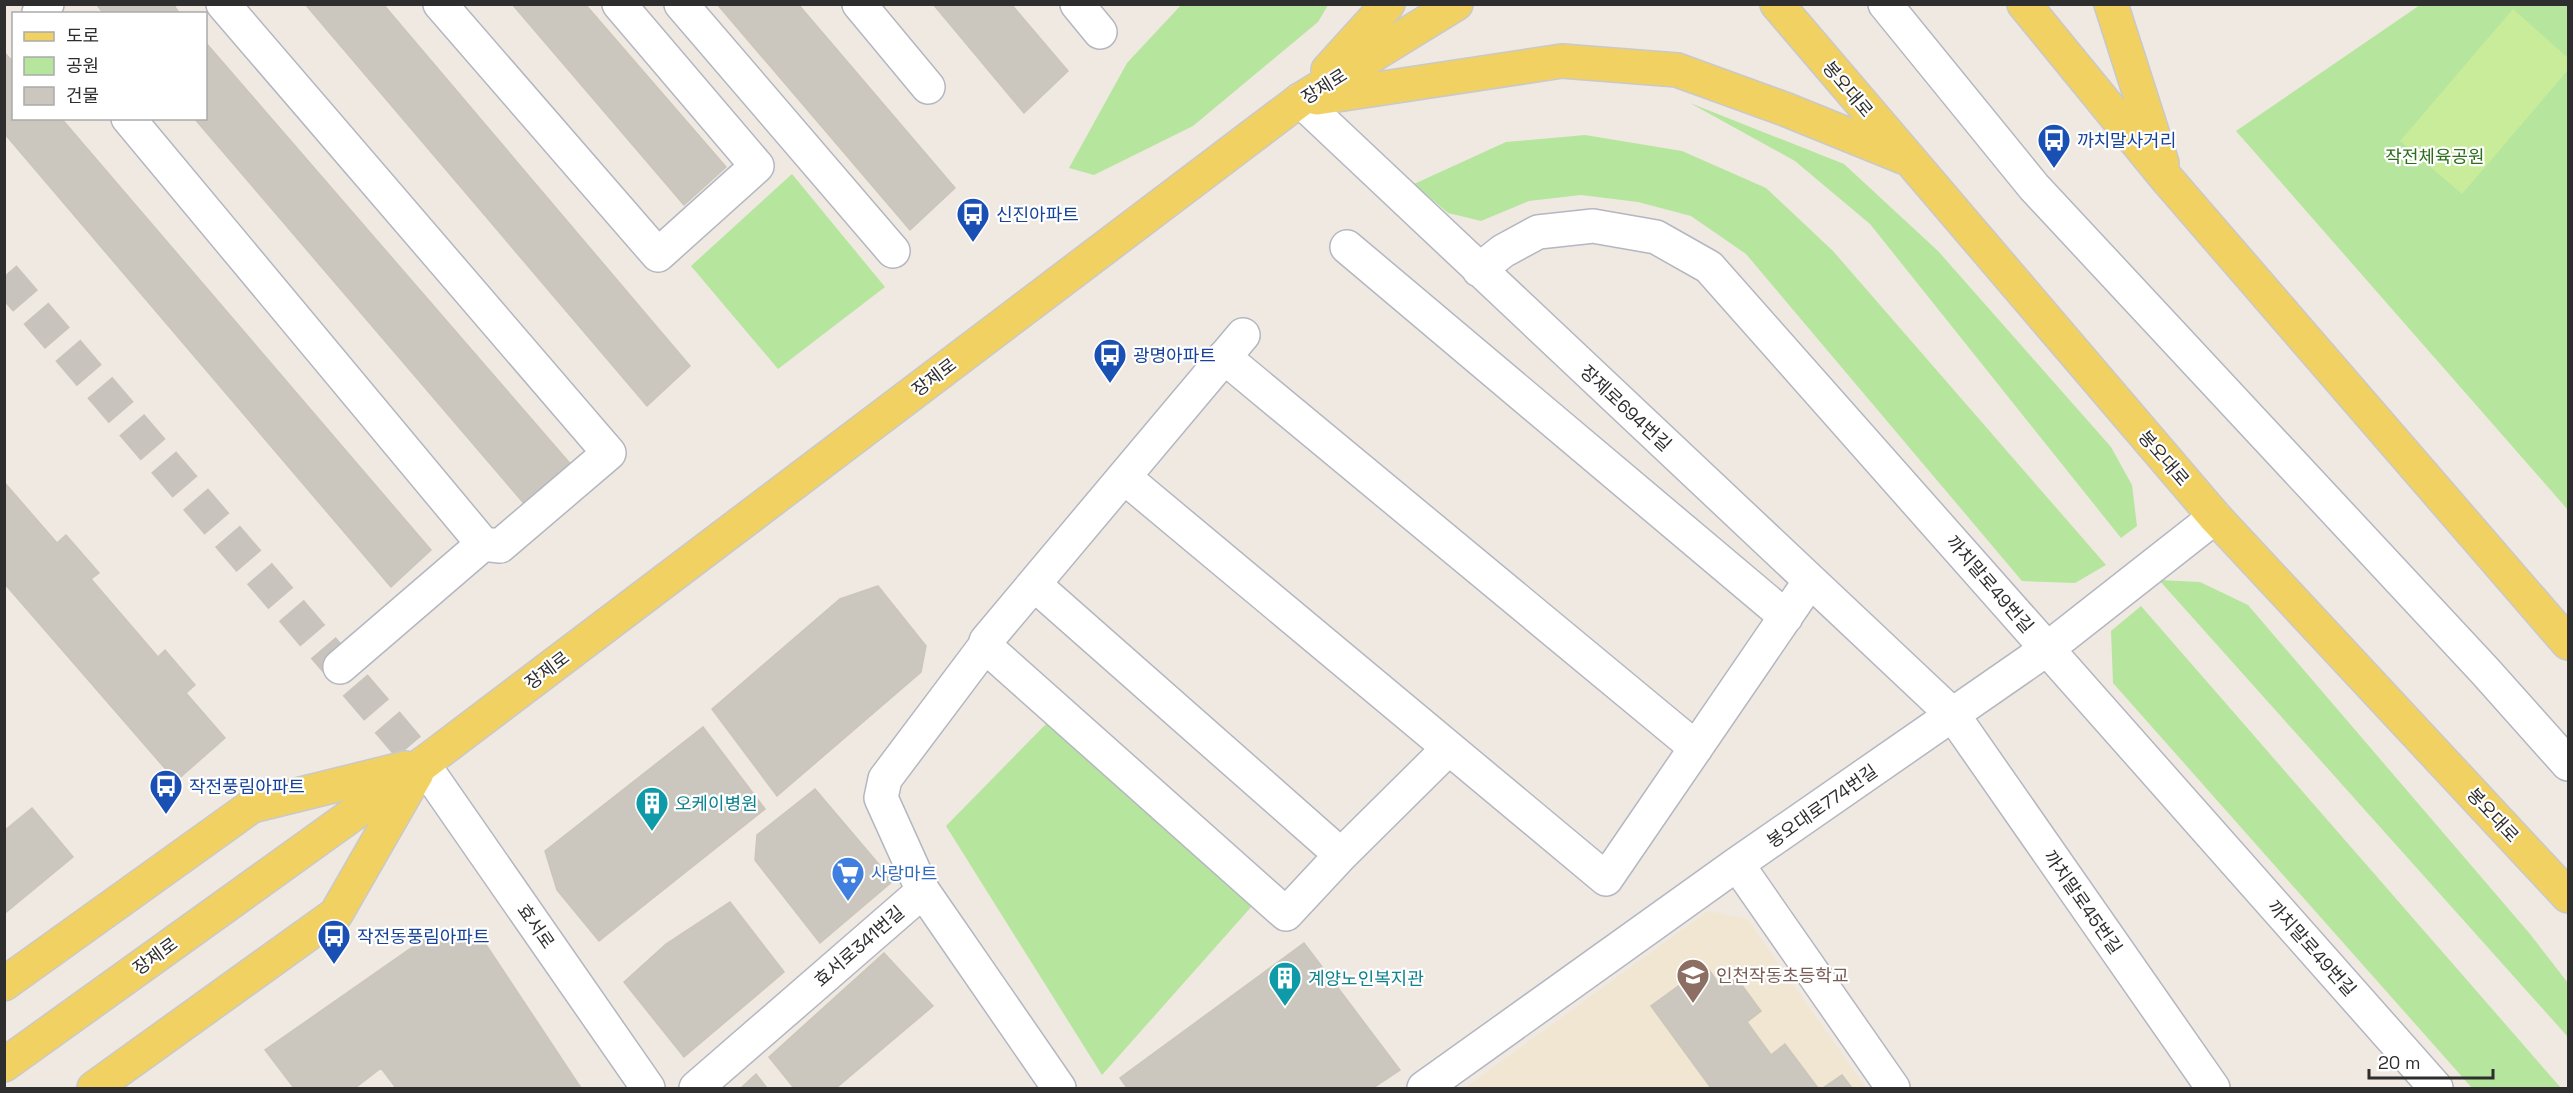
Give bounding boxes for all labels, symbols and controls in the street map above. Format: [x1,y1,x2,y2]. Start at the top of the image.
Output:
legend [12,12,207,120]
text: 도로 [66,24,99,47]
text: 공원 [66,54,99,77]
street label: 봉오대로 [1818,56,1878,122]
street label: 장제로 [1297,63,1351,109]
text: 건물 [66,84,99,107]
bus stop icon: 까치말사거리 [2036,122,2072,169]
place label: 까치말사거리 [2077,129,2176,152]
park label: 작전체육공원 [2385,145,2485,168]
bus stop icon: 신진아파트 [955,196,991,243]
place label: 신진아파트 [996,203,1079,226]
bus stop icon: 광명아파트 [1092,337,1128,384]
place label: 광명아파트 [1133,344,1216,367]
street label: 장제로 [907,353,961,401]
street label: 장제로694번길 [1576,360,1676,456]
street label: 봉오대로 [2134,425,2194,491]
street label: 까치말로49번길 [1941,531,2039,637]
street label: 장제로 [520,646,574,694]
street label: 봉오대로774번길 [1762,759,1882,853]
bus stop icon: 작전풍림아파트 [148,768,184,815]
place label: 작전풍림아파트 [189,775,305,798]
street label: 봉오대로 [2462,783,2524,847]
building icon: 오케이병원 [634,785,670,832]
place label: 오케이병원 [675,792,758,815]
street label: 까치말로45번길 [2039,846,2127,958]
supermarket icon: 사랑마트 [830,855,866,902]
place label: 사랑마트 [871,862,937,885]
street label: 까치말로49번길 [2263,895,2361,1001]
street label: 효서로 [512,899,560,953]
street label: 효서로341번길 [809,901,909,991]
bus stop icon: 작전동풍림아파트 [316,918,352,965]
place label: 작전동풍림아파트 [357,925,489,948]
street label: 장제로 [128,932,182,980]
school or university icon: 인천작동초등학교 [1675,957,1711,1004]
building icon: 계양노인복지관 [1267,960,1303,1007]
place label: 인천작동초등학교 [1716,964,1848,987]
place label: 계양노인복지관 [1308,967,1424,990]
scale bar [2369,1042,2494,1080]
text: 20 m [2378,1051,2421,1074]

